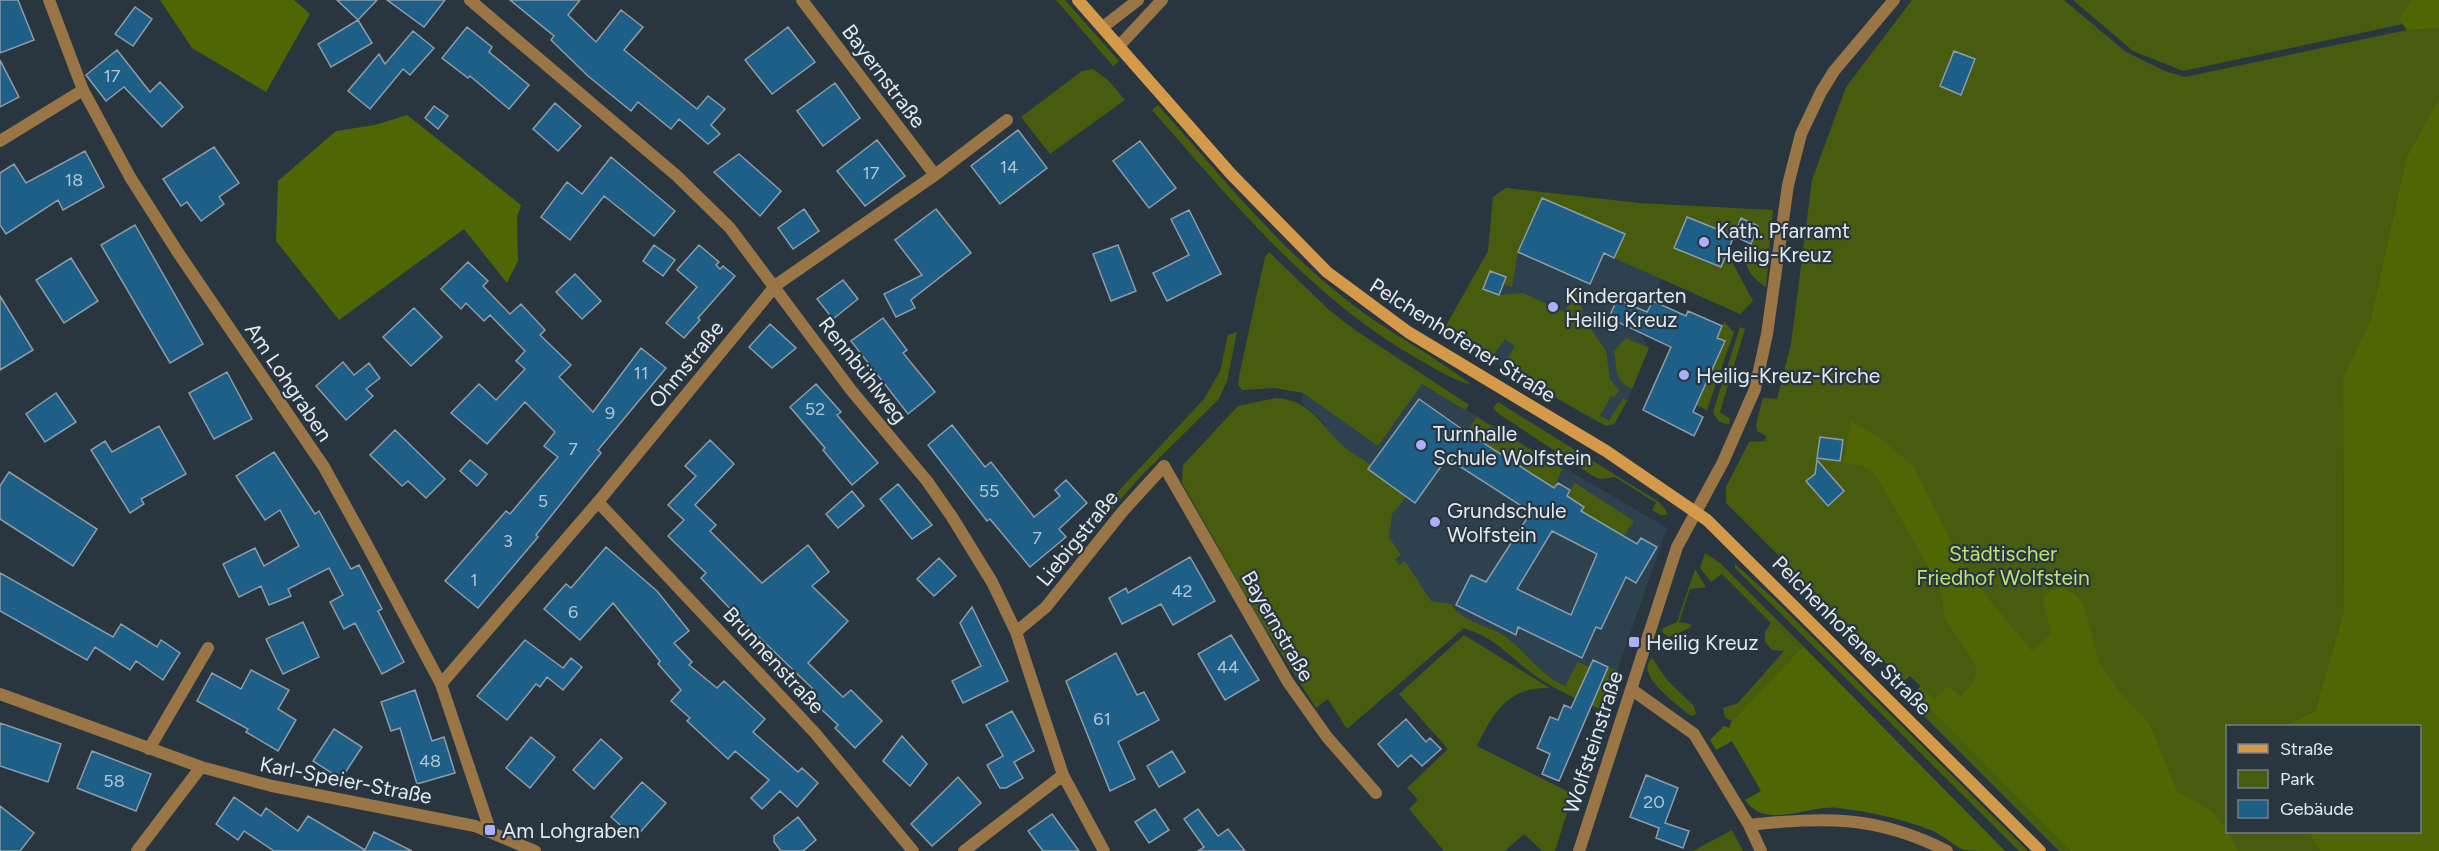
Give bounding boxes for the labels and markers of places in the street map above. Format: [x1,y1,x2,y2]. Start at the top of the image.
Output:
place label: Kath. Pfarramt Heilig-Kreuz [1716,218,1850,267]
marker: Kath. Pfarramt Heilig-Kreuz [1697,235,1711,249]
place label: Kindergarten Heilig Kreuz [1565,283,1686,332]
marker: Kindergarten Heilig Kreuz [1546,300,1560,314]
place label: Heilig-Kreuz-Kirche [1696,363,1880,388]
marker: Heilig-Kreuz-Kirche [1677,368,1691,382]
place label: Turnhalle Schule Wolfstein [1433,421,1592,470]
marker: Turnhalle Schule Wolfstein [1414,438,1428,452]
place label: Grundschule Wolfstein [1447,498,1566,547]
marker: Grundschule Wolfstein [1428,515,1442,529]
place label: Heilig Kreuz [1646,630,1758,655]
marker: Heilig Kreuz [1627,635,1641,649]
place label: Am Lohgraben [502,818,640,843]
marker: Am Lohgraben [483,823,497,837]

